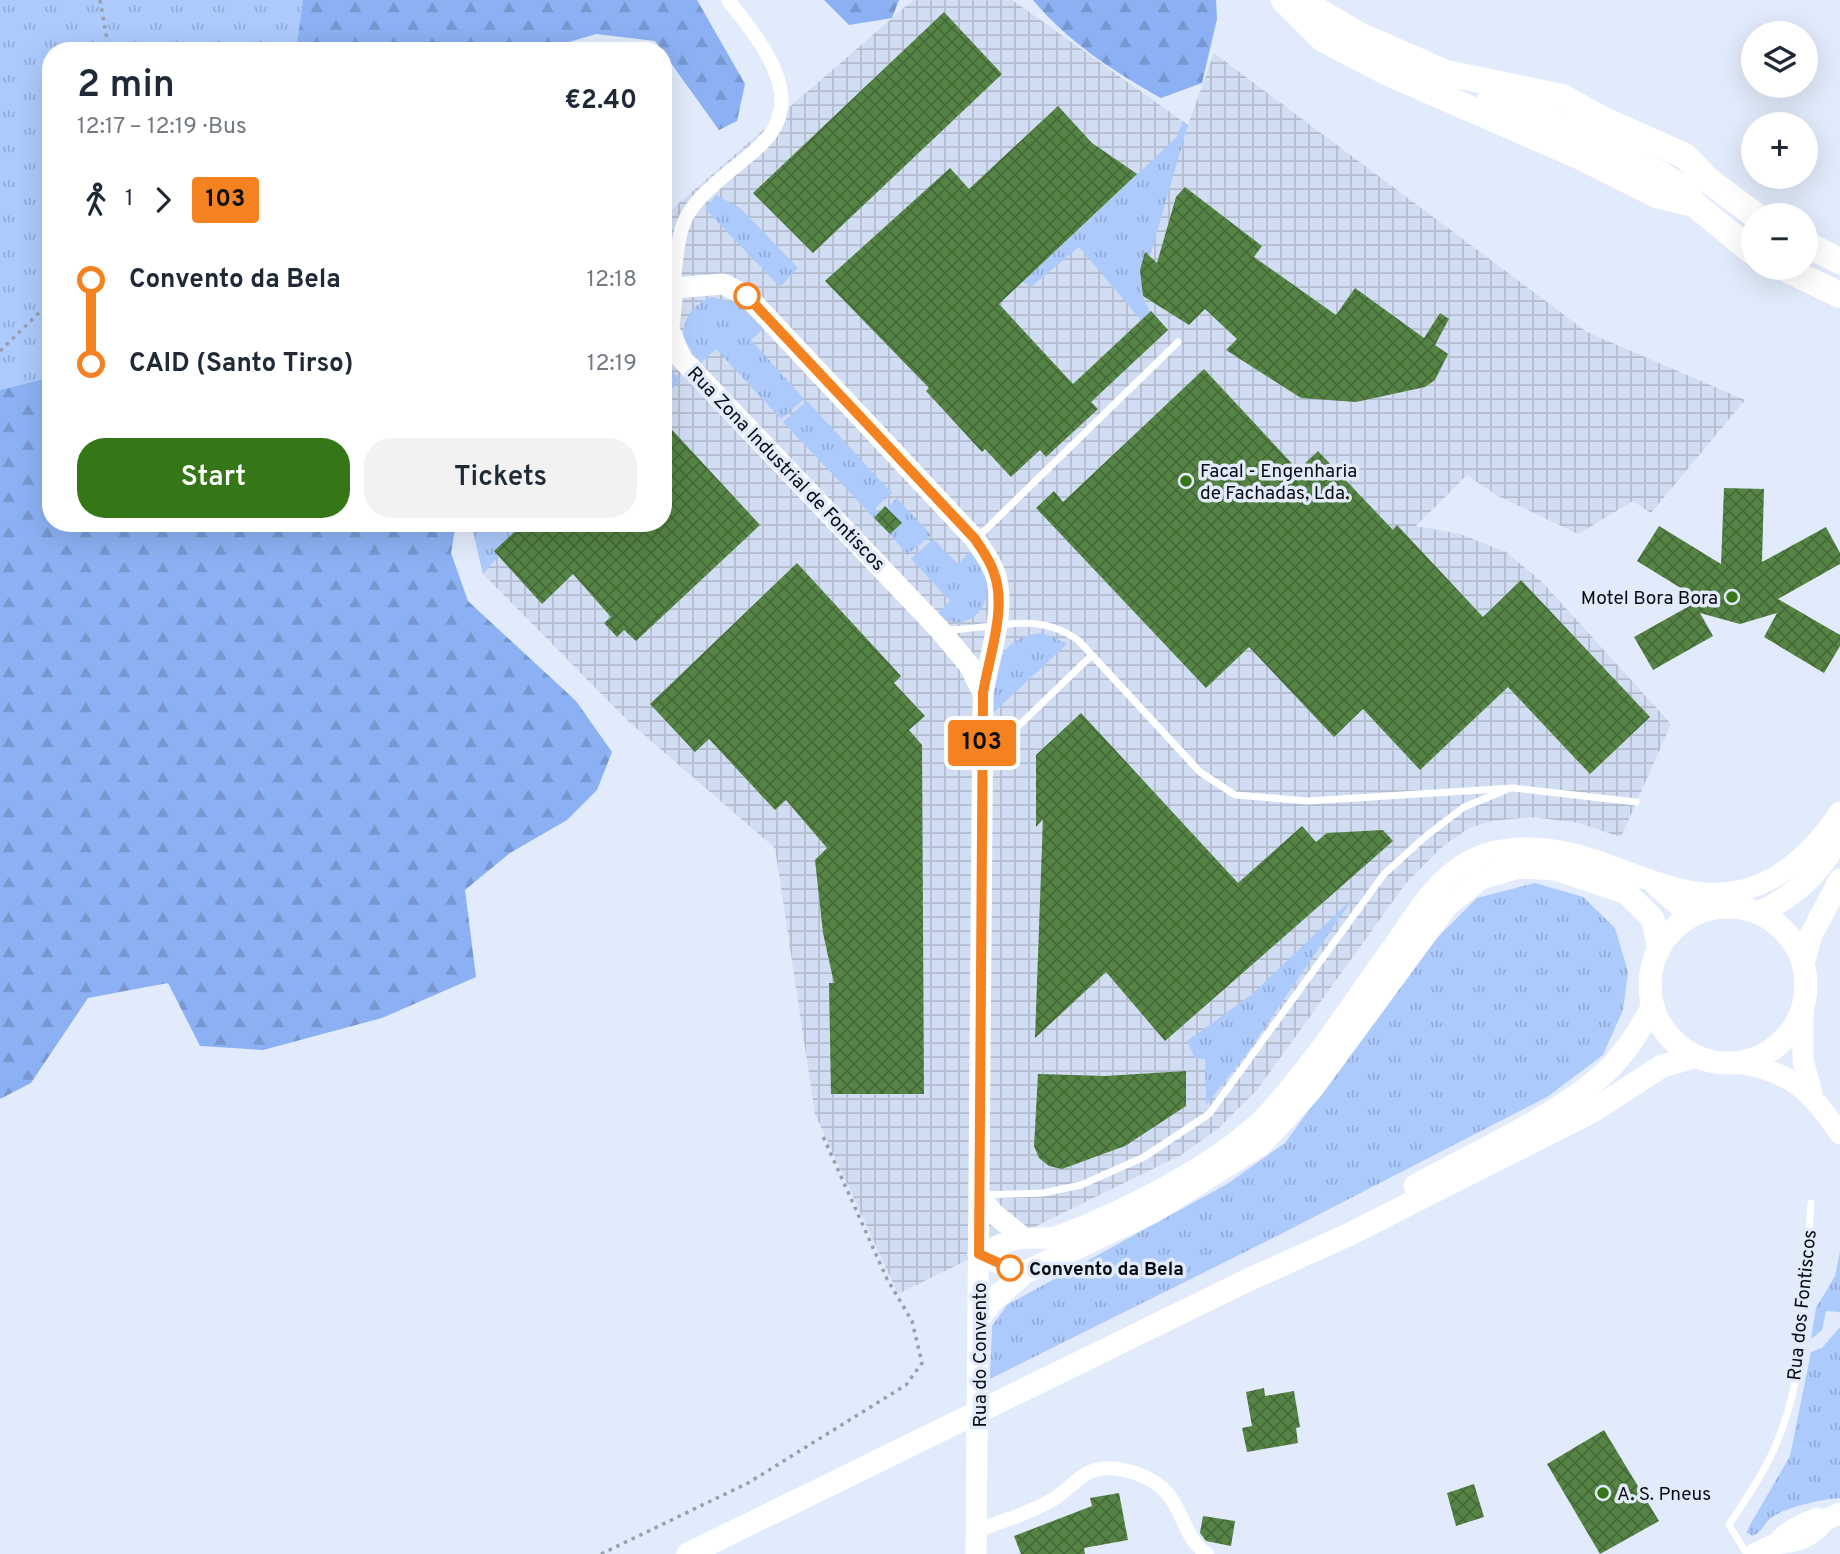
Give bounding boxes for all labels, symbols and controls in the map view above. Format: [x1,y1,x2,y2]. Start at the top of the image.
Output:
map controls [1741,21,1818,280]
button: layers [1741,21,1818,98]
text: 2 min [77,62,175,111]
text: €2.40 [564,85,637,118]
button: + [1741,112,1818,189]
text: 12:17 – 12:19 · Bus [77,113,247,142]
icon: walk [77,181,115,219]
icon: forward [144,181,182,219]
text: 1 [125,185,134,214]
text: 103 [206,185,245,215]
button: − [1741,203,1818,280]
text: Convento da Bela [129,264,341,297]
text: 12:18 [587,266,637,295]
unlabelled marker [734,283,760,309]
text: CAID (Santo Tirso) [129,348,353,381]
text: 12:19 [587,350,637,379]
street label: Rua Zona Industrial de Fontiscos [682,362,890,576]
button: Start [77,438,350,518]
button: Tickets [364,438,637,518]
place label: Facal - Engenharia de Fachadas, Lda. [1200,460,1357,506]
marker: Facal - Engenharia de Fachadas, Lda. [1178,473,1194,489]
place label: Motel Bora Bora [1581,587,1718,611]
marker: Motel Bora Bora [1724,589,1740,605]
line badge: 103 [942,720,1022,766]
text: 103 [962,728,1002,758]
street label: Rua dos Fontiscos [1783,1229,1823,1382]
marker: Convento da Bela [997,1255,1023,1281]
place label: Convento da Bela [1029,1258,1184,1282]
street label: Rua do Convento [969,1283,993,1428]
place label: A. S. Pneus [1617,1483,1711,1507]
marker: A. S. Pneus [1595,1485,1611,1501]

